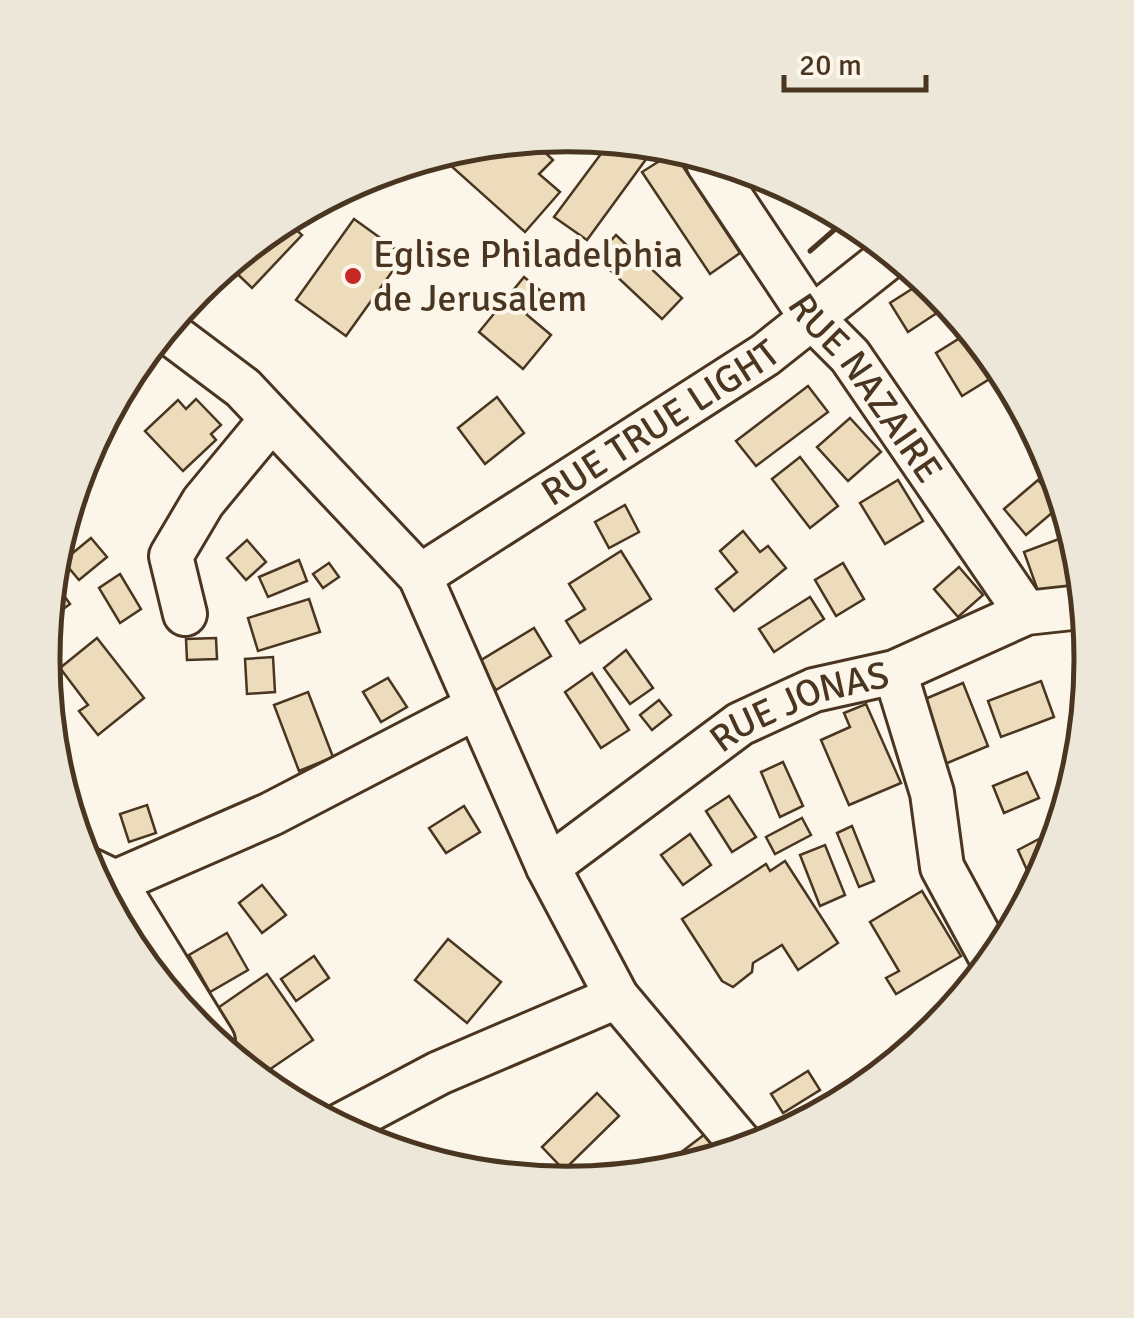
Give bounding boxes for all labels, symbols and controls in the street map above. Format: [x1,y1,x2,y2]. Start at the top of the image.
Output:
scale bar [784,30,926,92]
text: 20 m [799,47,862,84]
place label: Eglise Philadelphia de Jerusalem [373,231,683,322]
marker: Eglise Philadelphia de Jerusalem [342,265,364,287]
street label: RUE NAZAIRE [778,285,953,492]
street label: RUE TRUE LIGHT [533,329,790,516]
street label: RUE JONAS [700,651,893,762]

